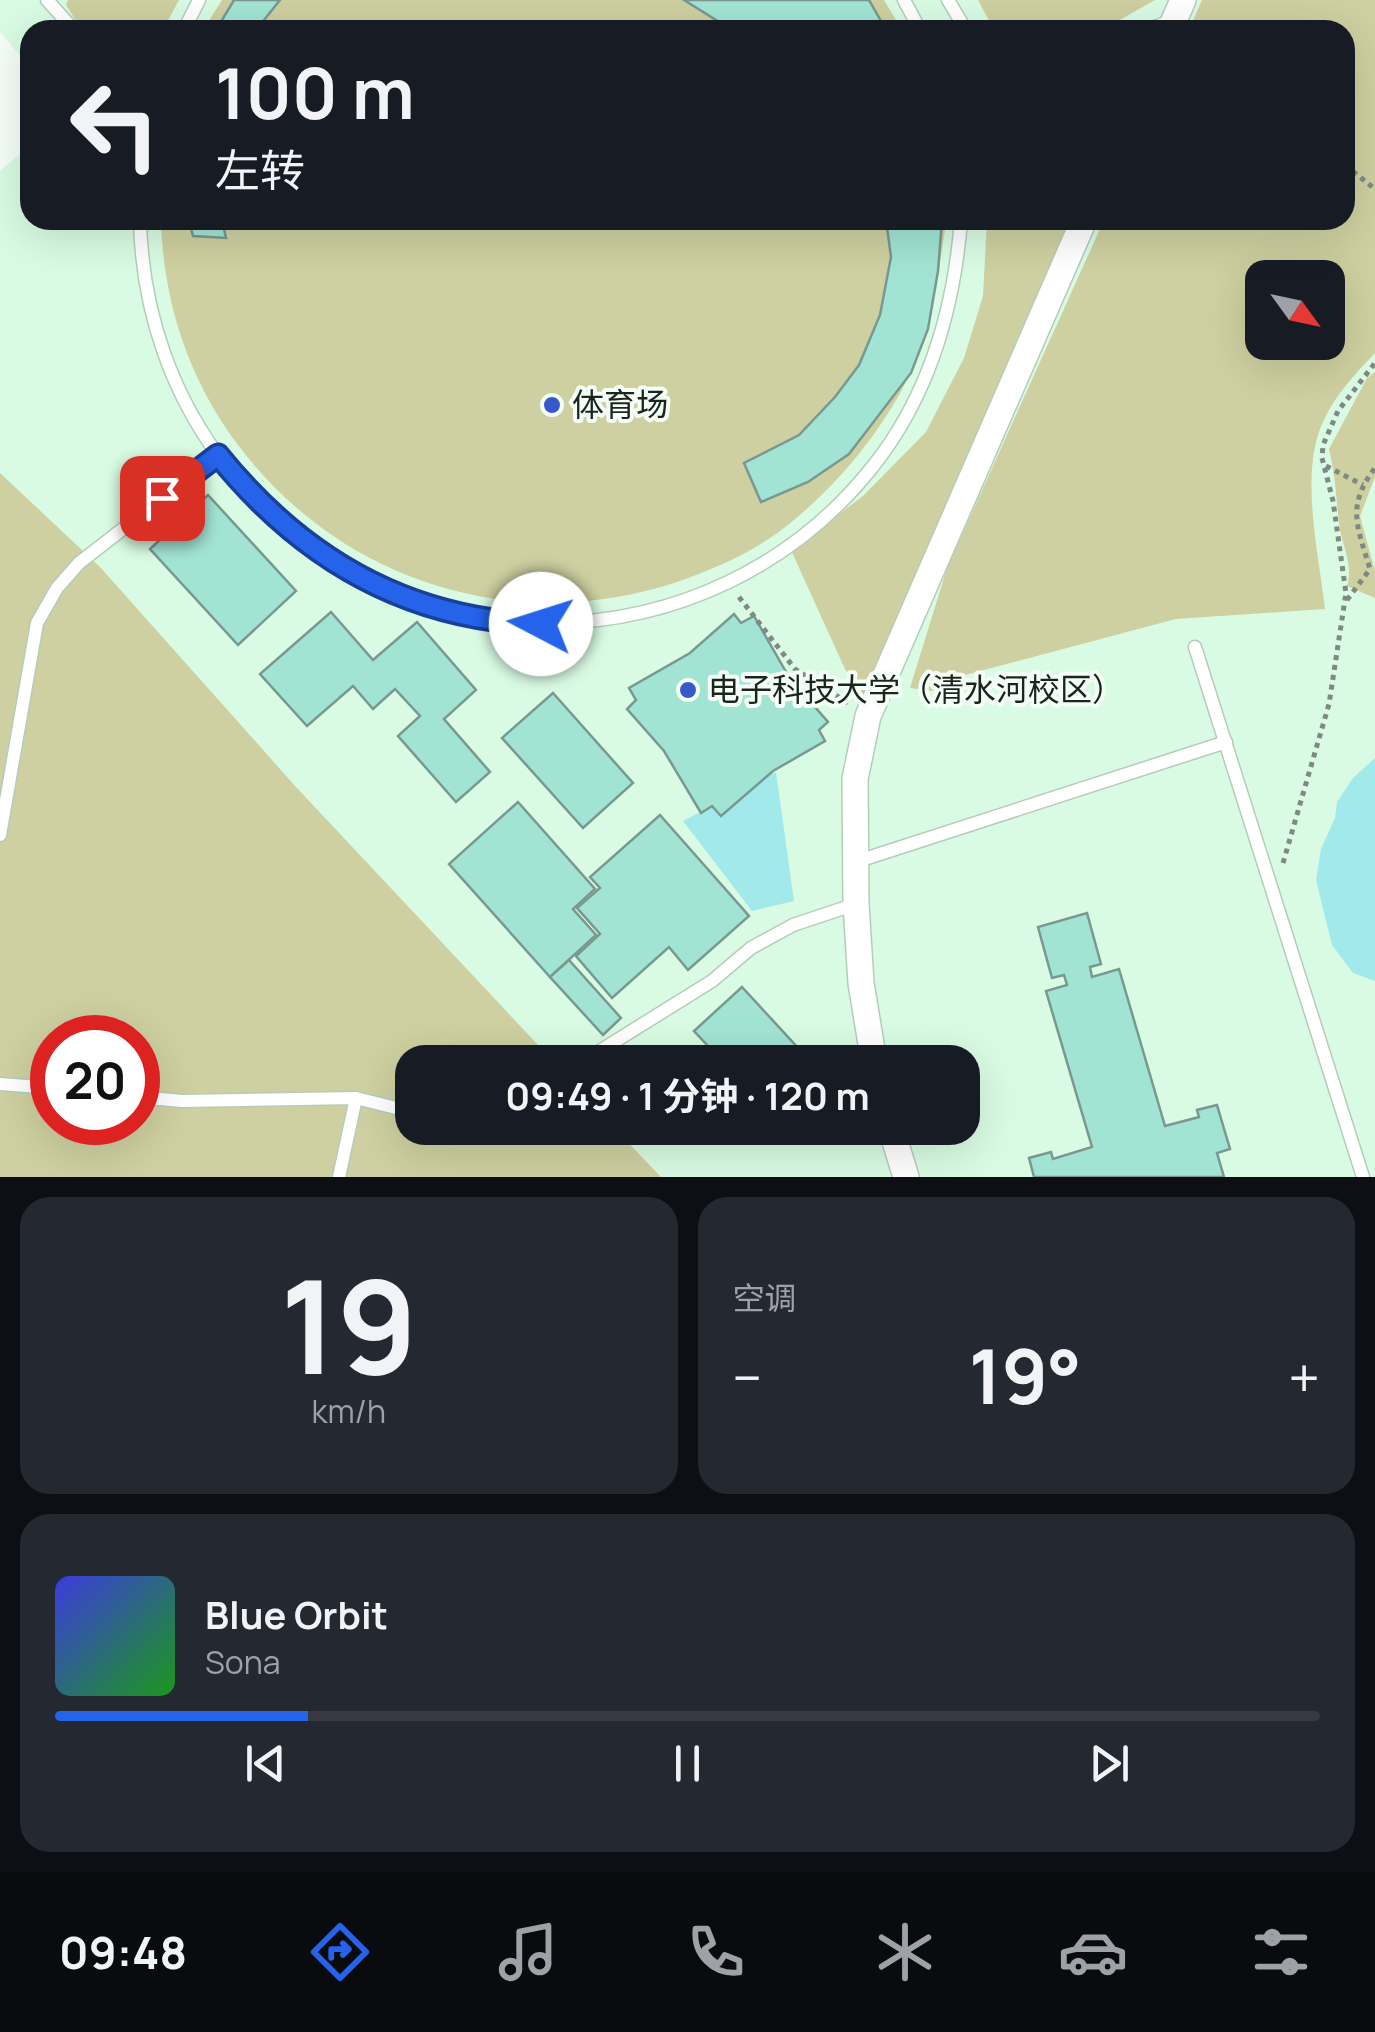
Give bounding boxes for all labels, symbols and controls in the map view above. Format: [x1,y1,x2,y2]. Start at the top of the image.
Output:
text: 100 m [215,44,415,140]
icon: left [50,60,180,190]
text: 左转 [215,139,305,201]
north arrow [1245,260,1345,360]
map controls [1245,260,1345,360]
place label: 体育场 [572,382,668,426]
marker: 体育场 [541,394,563,416]
pin [120,456,205,541]
icon: arrive [135,471,190,526]
position arrow [489,572,593,676]
place label: 电子科技大学（清水河校区） [708,667,1124,711]
marker: 电子科技大学（清水河校区） [677,679,699,701]
speed limit sign: 20 [30,1015,160,1145]
text: 09:49 · 1 分钟 · 120 m [505,1069,870,1121]
text: 19 [280,1235,418,1413]
text: 空调 [733,1276,797,1320]
text: 19° [969,1324,1082,1427]
text: − [733,1339,762,1415]
text: + [1288,1339,1320,1415]
text: km/h [312,1389,386,1433]
text: Blue Orbit [205,1588,388,1640]
text: Sona [205,1640,280,1684]
icon: previous [238,1736,293,1791]
icon: pause [660,1736,715,1791]
icon: next [1082,1736,1137,1791]
icon: directions [305,1917,375,1987]
icon: music [493,1917,563,1987]
icon: phone [681,1917,751,1987]
icon: climate [870,1917,940,1987]
icon: car [1058,1917,1128,1987]
icon: filters [1246,1917,1316,1987]
text: 09:48 [59,1921,187,1983]

